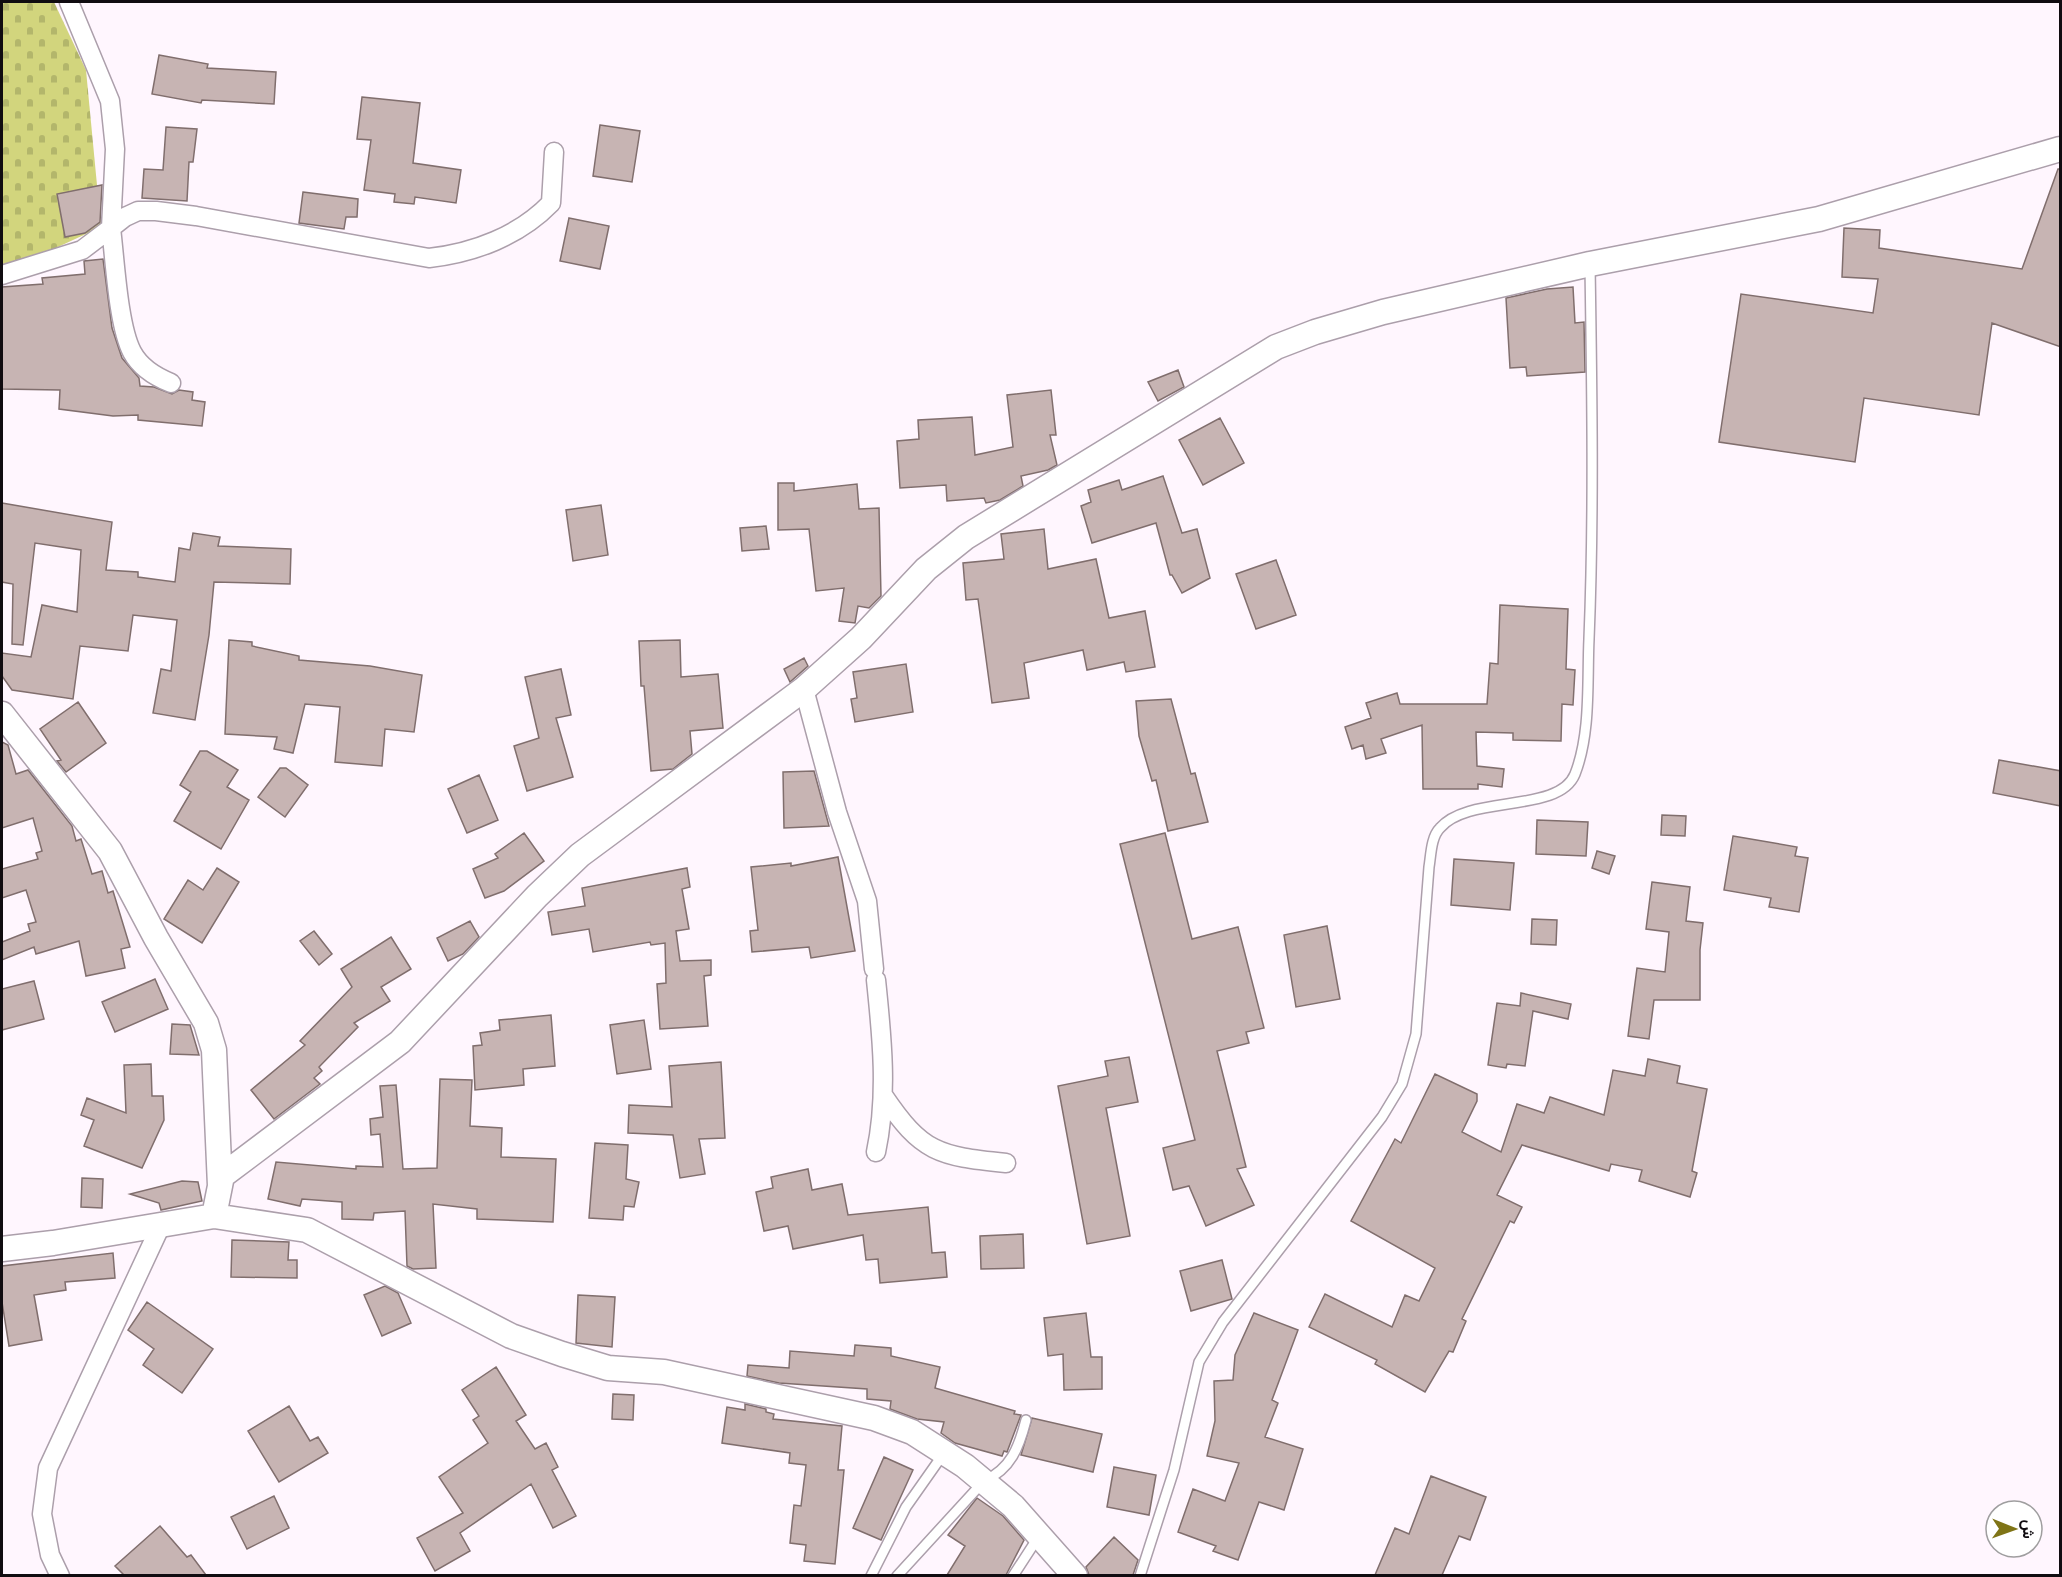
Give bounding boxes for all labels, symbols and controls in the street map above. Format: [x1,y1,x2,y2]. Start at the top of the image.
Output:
north arrow [1984,1499,2044,1559]
text: ش [2017,1519,2039,1539]

